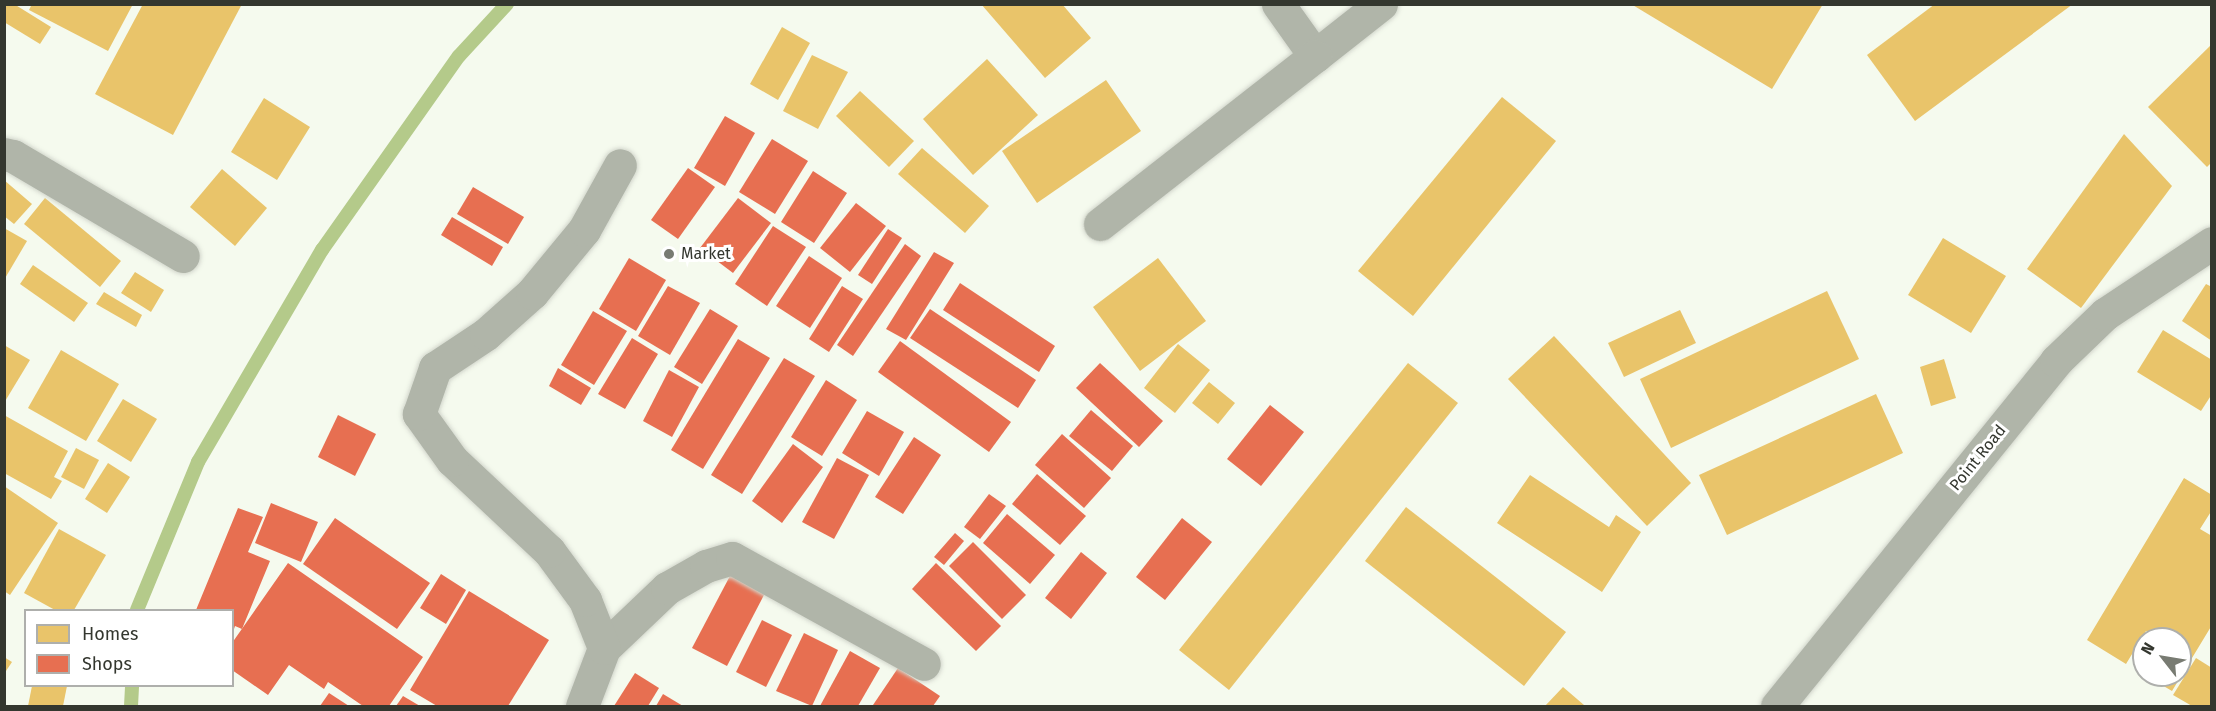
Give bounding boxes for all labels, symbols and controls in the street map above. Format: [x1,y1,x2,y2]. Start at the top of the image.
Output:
place label: Market [681,244,731,264]
marker: Market [662,247,676,261]
street label: Point Road [1946,421,2010,495]
legend [24,609,234,687]
text: Homes [82,623,138,645]
north arrow [2132,627,2192,687]
text: N [2137,639,2159,658]
text: Shops [82,653,132,675]

